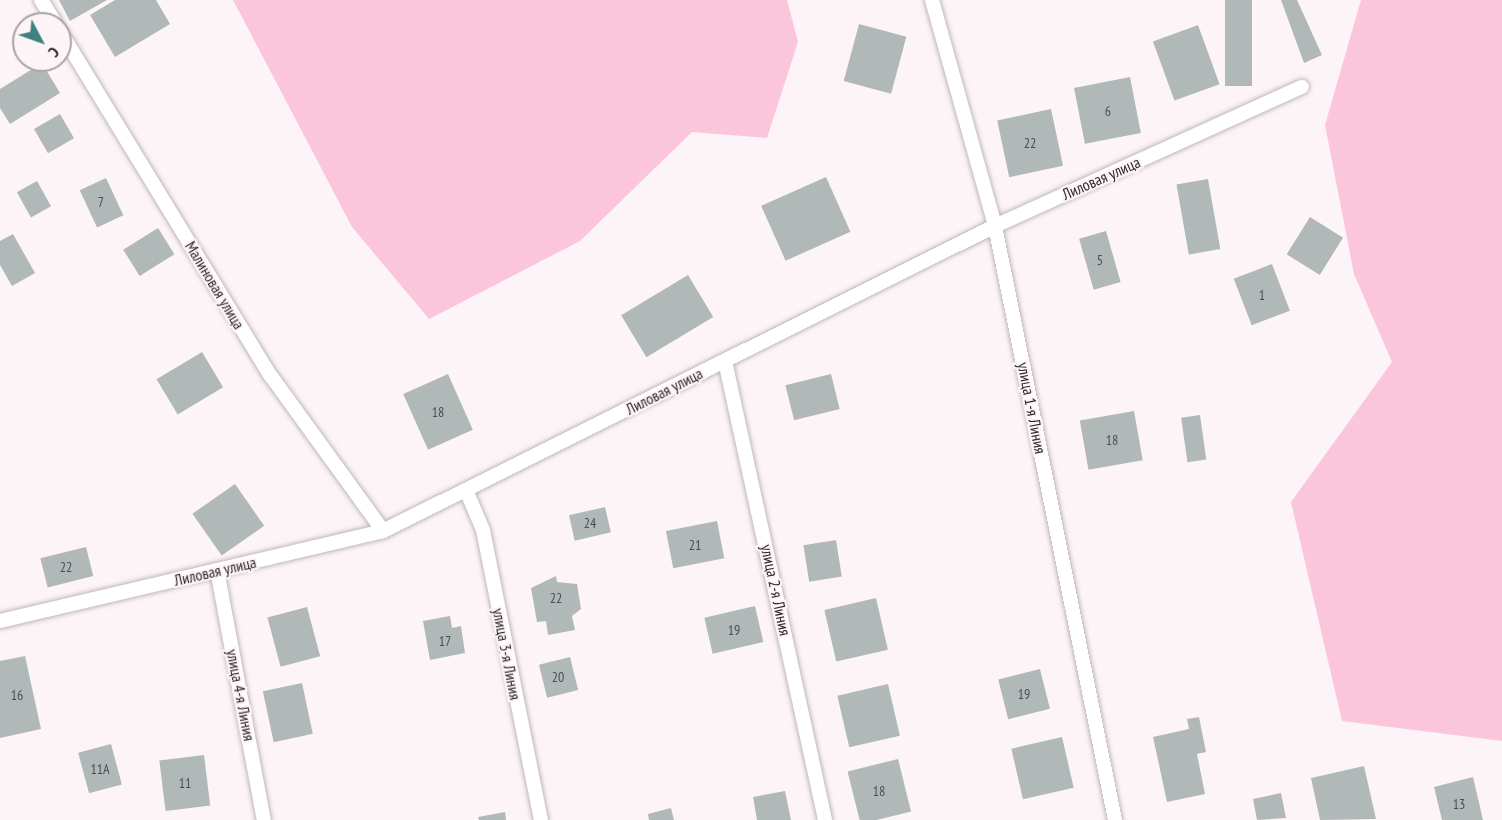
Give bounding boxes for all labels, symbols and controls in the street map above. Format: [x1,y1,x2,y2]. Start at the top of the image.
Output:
north arrow [12,12,72,72]
text: С [44,43,64,62]
house number: 6 [1105,103,1111,119]
house number: 22 [1024,135,1036,151]
street label: Лиловая улица [1059,152,1143,204]
house number: 7 [98,194,104,210]
street label: Малиновая улица [181,238,249,332]
house number: 5 [1097,252,1103,268]
house number: 1 [1259,287,1265,303]
street label: улица 1-я Линия [1014,361,1050,455]
street label: Лиловая улица [622,363,706,419]
house number: 18 [432,404,444,420]
house number: 18 [1106,432,1118,448]
house number: 24 [584,515,596,531]
house number: 21 [689,537,701,553]
street label: улица 2-я Линия [757,543,795,637]
street label: Лиловая улица [172,552,258,590]
house number: 22 [60,559,72,575]
house number: 22 [550,590,562,606]
street label: улица 3-я Линия [489,607,525,701]
house number: 19 [728,622,740,638]
house number: 17 [439,633,451,649]
street label: улица 4-я Линия [223,648,259,742]
house number: 20 [552,669,564,685]
house number: 19 [1018,686,1030,702]
house number: 16 [11,687,23,703]
house number: 11А [90,761,110,777]
house number: 11 [179,775,191,791]
house number: 18 [873,783,885,799]
house number: 13 [1453,796,1465,812]

